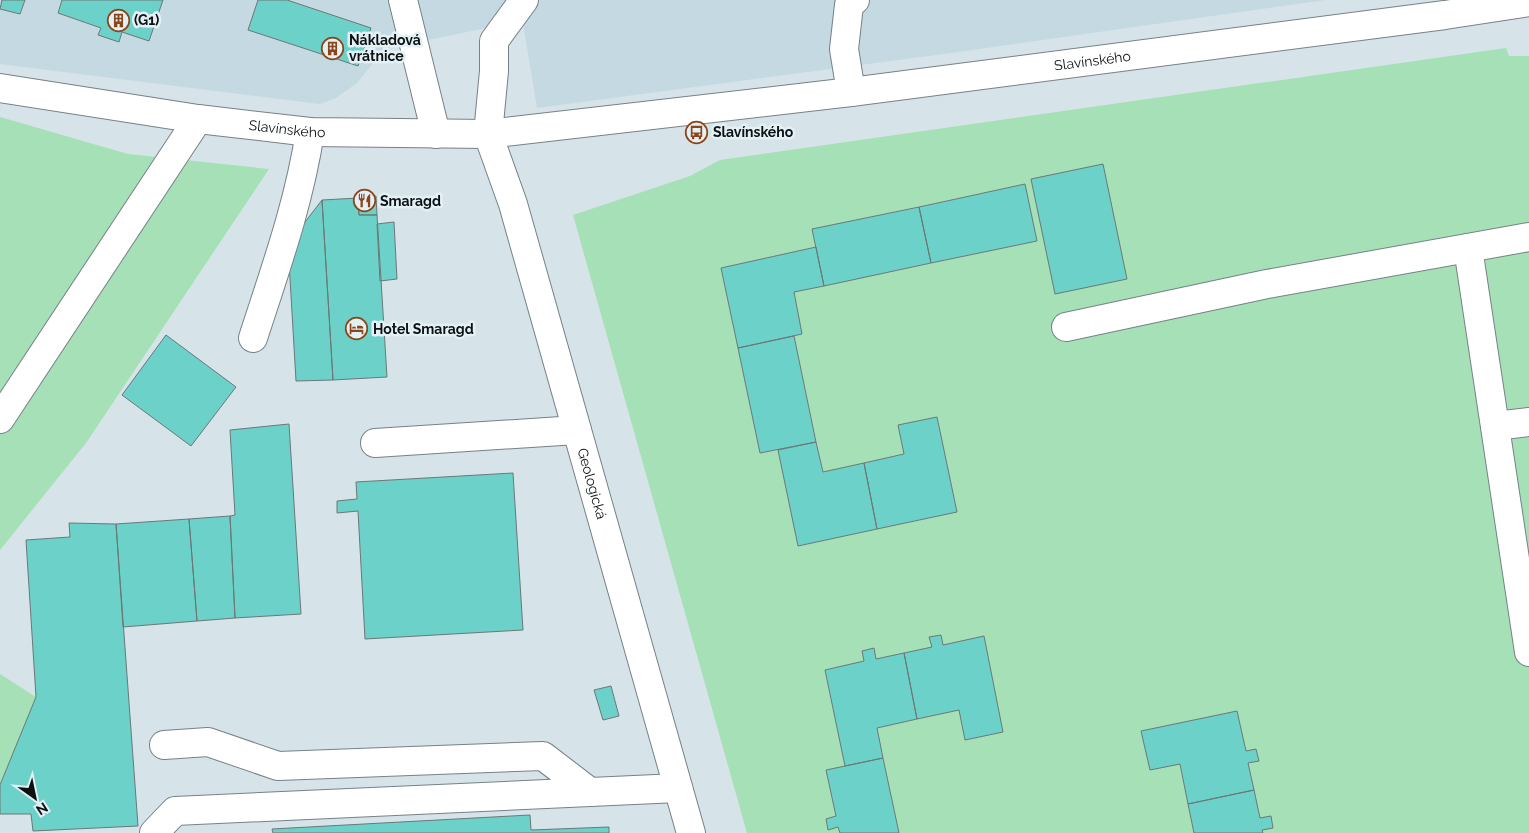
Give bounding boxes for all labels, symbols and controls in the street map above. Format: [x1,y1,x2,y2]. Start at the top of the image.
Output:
building icon: (G1) [106,8,130,32]
place label: (G1) [134,12,159,28]
place label: Nákladová vrátnice [349,32,421,64]
building icon: Nákladová vrátnice [321,36,345,60]
street label: Slavínského [1053,48,1132,74]
street label: Slavínského [248,117,325,140]
bus stop icon: Slavínského [685,120,709,144]
place label: Slavínského [713,124,794,140]
restaurant icon: Smaragd [352,189,376,213]
place label: Smaragd [380,193,441,209]
hotel icon: Hotel Smaragd [345,317,369,341]
place label: Hotel Smaragd [373,321,474,337]
street label: Geologická [574,446,610,521]
north arrow [10,773,60,823]
text: N [33,799,51,819]

